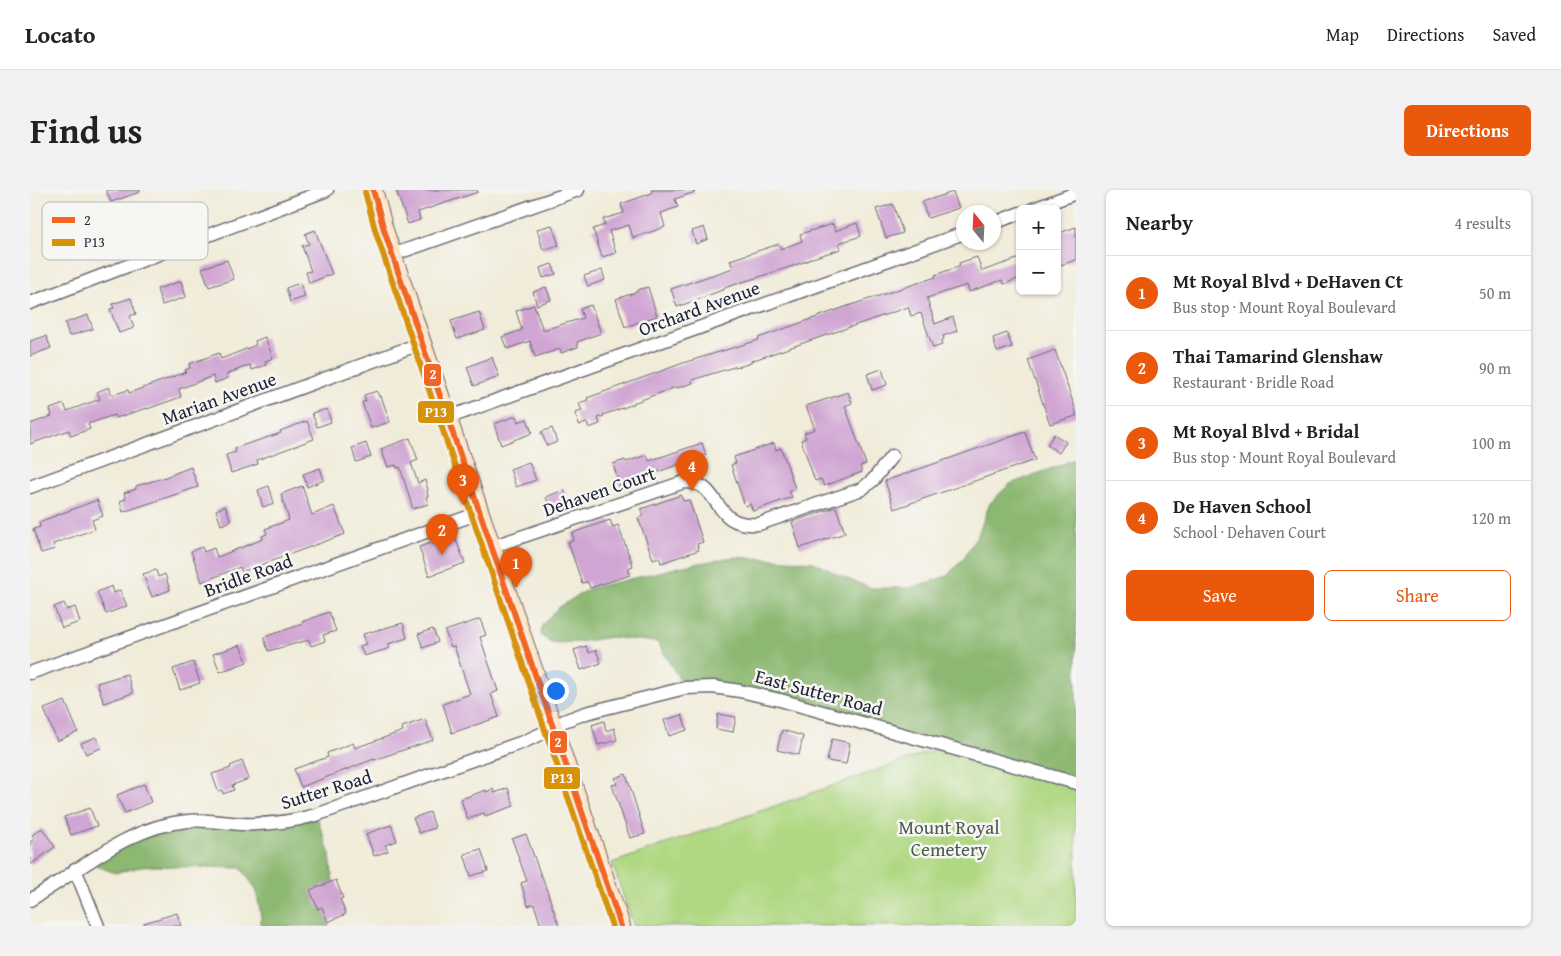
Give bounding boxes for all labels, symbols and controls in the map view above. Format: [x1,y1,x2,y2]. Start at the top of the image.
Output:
text: Locato [25,17,96,52]
text: Map [1326,21,1359,48]
text: Directions [1387,21,1464,48]
text: Saved [1492,21,1536,48]
text: Find us [30,105,143,156]
button: Directions [1404,105,1531,156]
legend [42,202,208,260]
north arrow [956,205,1001,250]
map controls [1016,205,1061,295]
button: + [1016,205,1061,250]
text: Nearby [1126,207,1193,238]
text: 2 [84,210,91,230]
text: 4 results [1454,211,1511,235]
text: P13 [84,232,105,252]
button: − [1016,250,1061,295]
text: Mt Royal Blvd + DeHaven Ct [1173,267,1403,295]
street label: Orchard Avenue [634,273,764,343]
text: 1 [1138,281,1146,305]
text: 50 m [1479,281,1511,305]
text: Bus stop · Mount Royal Boulevard [1173,295,1396,319]
text: Thai Tamarind Glenshaw [1173,342,1383,370]
text: 2 [1138,356,1146,380]
text: 90 m [1479,356,1511,380]
line badge: 2 [423,363,442,387]
street label: Marian Avenue [158,364,280,432]
text: 2 [429,364,437,384]
text: Restaurant · Bridle Road [1173,370,1334,394]
line badge: P13 [417,400,455,424]
text: P13 [425,402,447,422]
text: Mt Royal Blvd + Bridal [1173,417,1359,445]
text: 3 [1138,431,1146,455]
text: 100 m [1471,431,1511,455]
text: Bus stop · Mount Royal Boulevard [1173,445,1396,469]
pin: 4 [676,450,708,491]
street label: Dehaven Court [539,459,659,523]
pin: 3 [447,464,479,505]
text: De Haven School [1173,492,1311,520]
text: 4 [1138,506,1146,530]
text: 120 m [1471,506,1511,530]
pin: 2 [426,514,458,555]
text: School · Dehaven Court [1173,520,1326,544]
street label: Bridle Road [200,546,297,604]
pin: 1 [500,547,532,588]
button: Save [1126,570,1314,621]
button: Share [1324,570,1511,621]
street label: East Sutter Road [752,662,887,723]
your location [543,678,569,704]
line badge: 2 [549,730,568,754]
text: 2 [554,732,562,752]
street label: Sutter Road [277,762,376,816]
line badge: P13 [543,766,581,790]
text: P13 [551,768,573,788]
park label: Mount Royal Cemetery [898,813,1000,863]

